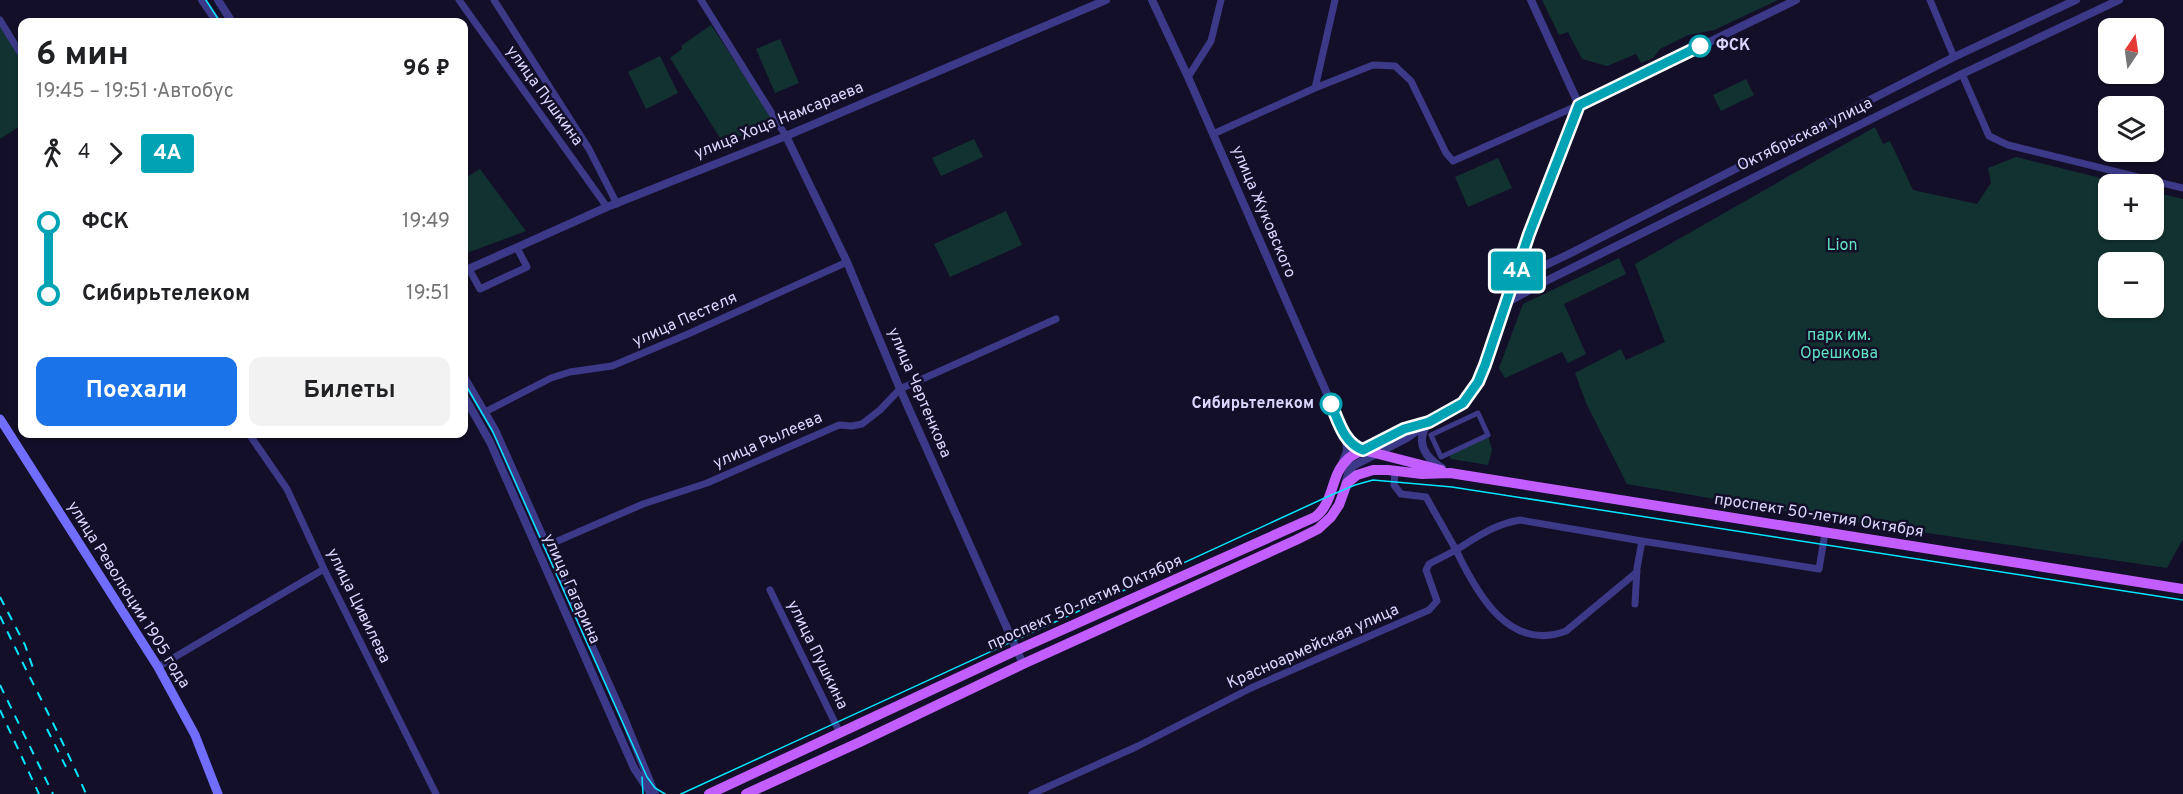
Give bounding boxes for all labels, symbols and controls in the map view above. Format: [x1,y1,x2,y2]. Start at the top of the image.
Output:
north arrow [2098,18,2164,84]
map controls [2098,18,2164,318]
text: 6 мин [36,35,129,77]
marker: ФСК [1689,35,1711,57]
place label: ФСК [1716,36,1750,56]
street label: улица Пушкина [501,42,587,150]
text: 96 ₽ [403,56,450,83]
street label: улица Хоца Намсараева [691,78,867,164]
text: 19:45 – 19:51 · Автобус [36,79,234,105]
street label: Октябрьская улица [1734,94,1876,176]
button: layers [2098,96,2164,162]
icon: walk [36,137,69,170]
icon: forward [99,137,132,170]
text: 4 [78,140,90,166]
text: 4А [153,140,182,167]
street label: улица Жуковского [1226,143,1300,281]
button: + [2098,174,2164,240]
text: ФСК [82,209,129,236]
text: 19:49 [402,209,450,235]
park label: Lion [1827,236,1857,256]
line badge: 4А [1490,252,1544,290]
button: − [2098,252,2164,318]
text: 4А [1503,258,1531,285]
text: Сибирьтелеком [82,281,250,308]
text: 19:51 [406,281,450,307]
street label: улица Пестеля [630,288,740,352]
street label: улица Чертенкова [883,325,955,461]
park label: парк им. Орешкова [1800,326,1878,364]
button: Поехали [36,357,237,426]
button: Билеты [249,357,450,426]
marker: Сибирьтелеком [1320,393,1342,415]
place label: Сибирьтелеком [1192,394,1314,414]
street label: улица Рылеева [710,408,826,474]
street label: проспект 50-летия Октября [1713,490,1925,542]
street label: улица Революции 1905 года [62,498,194,692]
street label: улица Гагарина [538,531,604,647]
street label: улица Цивилева [322,545,394,667]
street label: проспект 50-летия Октября [984,551,1186,655]
street label: улица Пушкина [782,597,852,713]
street label: Красноармейская улица [1224,600,1402,694]

